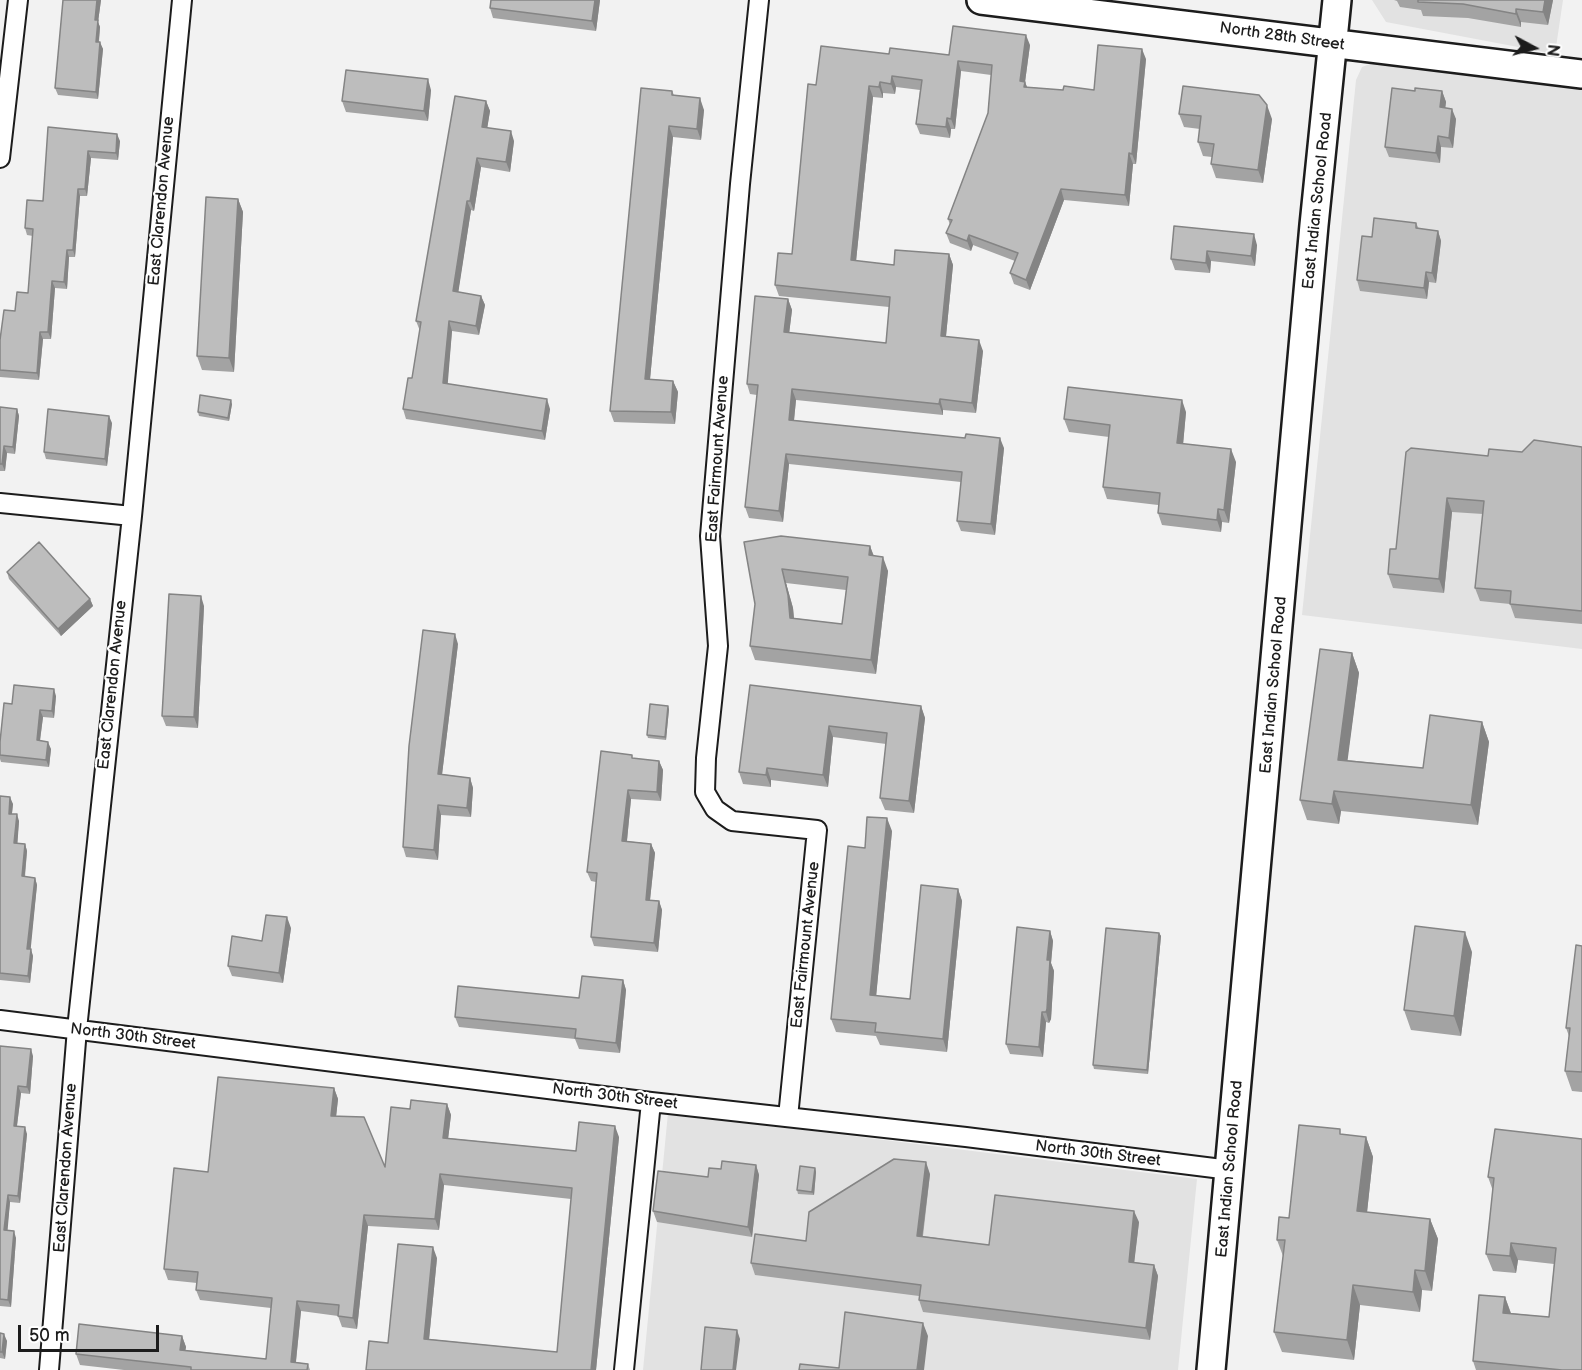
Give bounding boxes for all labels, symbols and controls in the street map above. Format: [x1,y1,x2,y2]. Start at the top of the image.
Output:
north arrow [1504,18,1564,78]
street label: North 28th Street [1218,19,1346,55]
text: N [1542,43,1563,57]
street label: East Indian School Road [1299,112,1337,290]
street label: East Clarendon Avenue [145,116,179,286]
street label: East Fairmount Avenue [703,375,733,543]
street label: East Indian School Road [1257,596,1291,774]
street label: East Clarendon Avenue [95,600,131,770]
street label: East Fairmount Avenue [788,861,824,1029]
street label: North 30th Street [69,1020,197,1054]
street label: North 30th Street [551,1080,679,1114]
street label: East Indian School Road [1213,1080,1247,1258]
street label: East Clarendon Avenue [50,1083,82,1253]
street label: North 30th Street [1034,1137,1162,1171]
scale bar [21,1313,162,1351]
text: 50 m [29,1325,70,1346]

